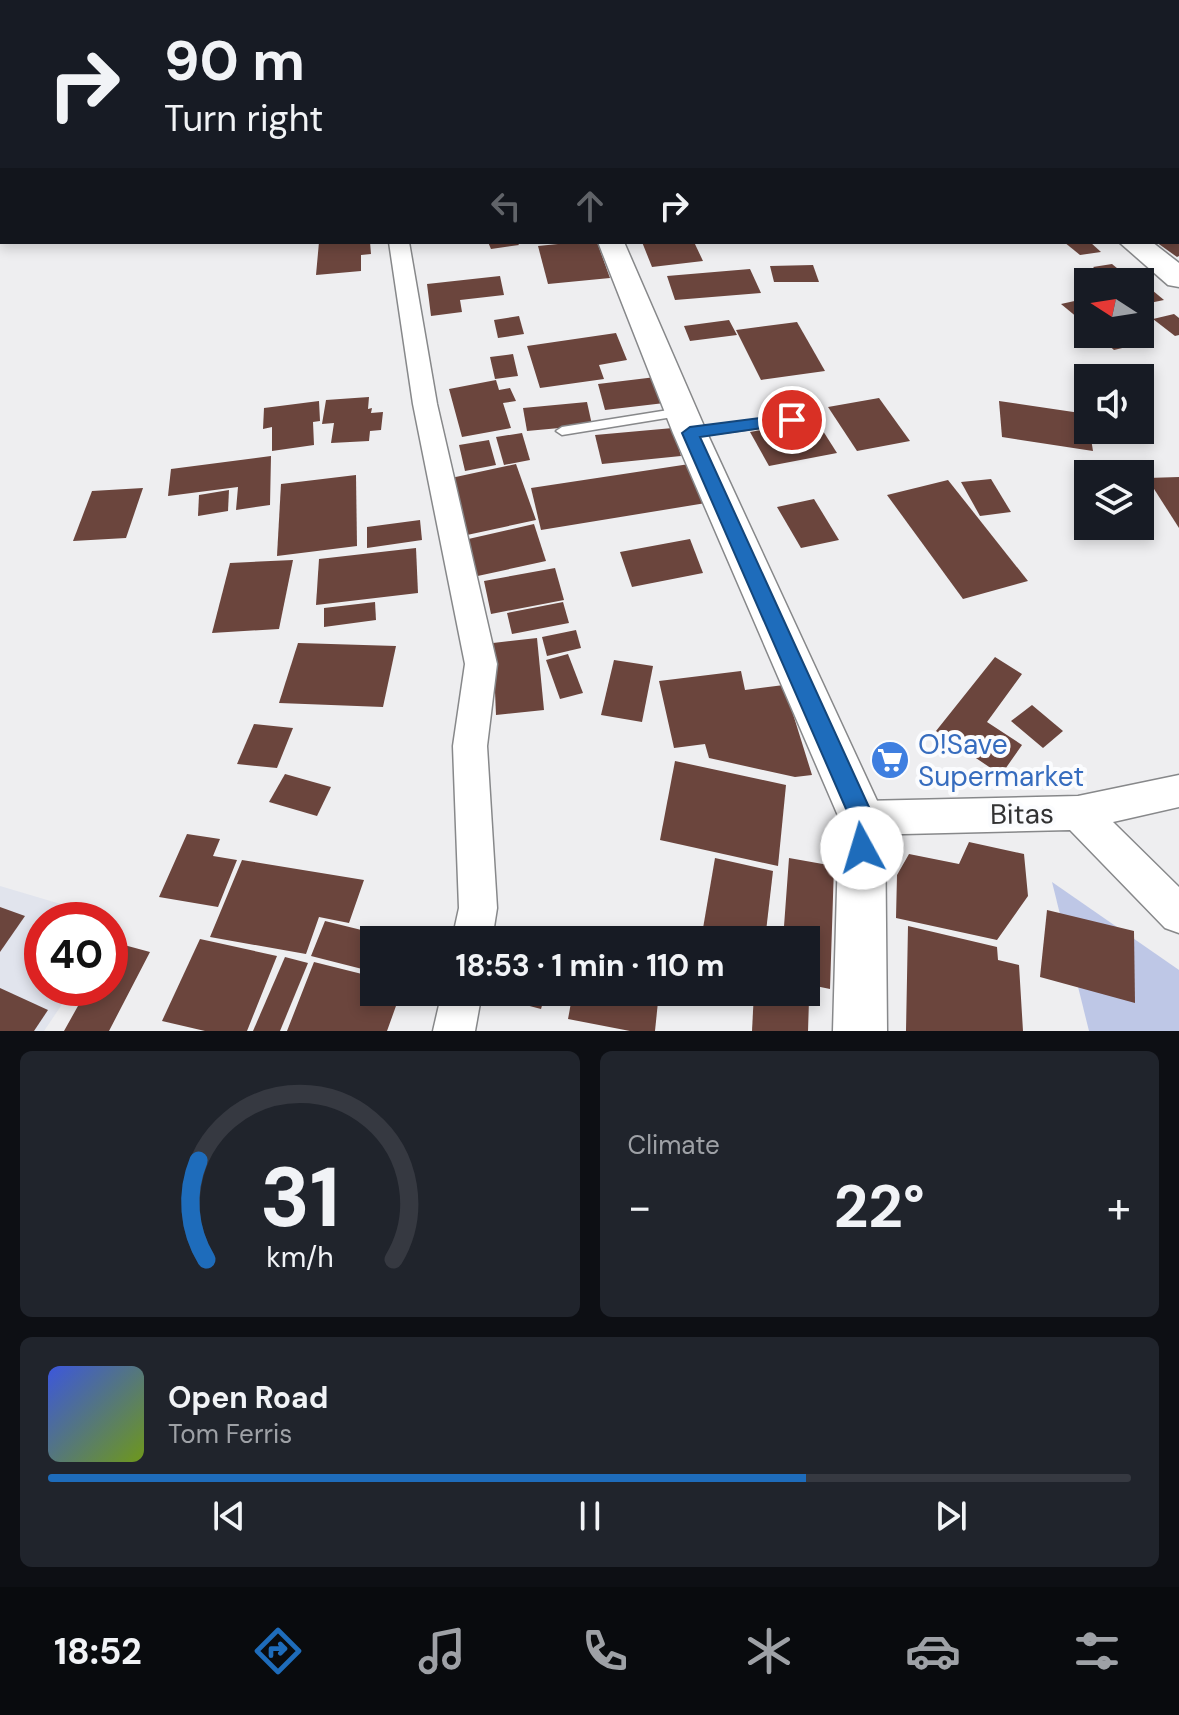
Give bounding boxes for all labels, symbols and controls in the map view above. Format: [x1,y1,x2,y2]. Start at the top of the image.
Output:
text: 90 m [164,24,305,97]
icon: right [32,32,136,136]
text: Turn right [164,95,323,142]
icon: left [484,184,528,228]
icon: ahead [568,184,612,228]
icon: right [652,184,696,228]
north arrow [1074,268,1154,348]
map controls [1074,268,1154,540]
button: sound [1074,364,1154,444]
pin [758,386,826,454]
icon: arrive [770,398,814,442]
button: layers [1074,460,1154,540]
place label: O!Save Supermarket [918,726,1084,795]
supermarket icon: O!Save Supermarket [869,739,911,781]
street label: Bitas [990,795,1054,833]
position arrow [820,806,904,890]
speed limit sign: 40 [24,902,128,1006]
text: 18:53 · 1 min · 110 m [456,946,724,985]
text: Climate [628,1128,720,1162]
text: 31 [260,1143,340,1252]
text: 22° [834,1167,925,1246]
text: − [628,1178,652,1236]
text: + [1107,1178,1131,1236]
text: km/h [266,1239,334,1276]
text: Open Road [168,1378,328,1417]
text: Tom Ferris [168,1417,292,1451]
icon: previous [207,1494,251,1538]
icon: pause [568,1494,612,1538]
icon: next [929,1494,973,1538]
icon: directions [250,1623,306,1679]
icon: music [414,1623,470,1679]
icon: phone [577,1623,633,1679]
icon: climate [741,1623,797,1679]
icon: car [905,1623,961,1679]
icon: filters [1069,1623,1125,1679]
text: 18:52 [54,1628,142,1675]

